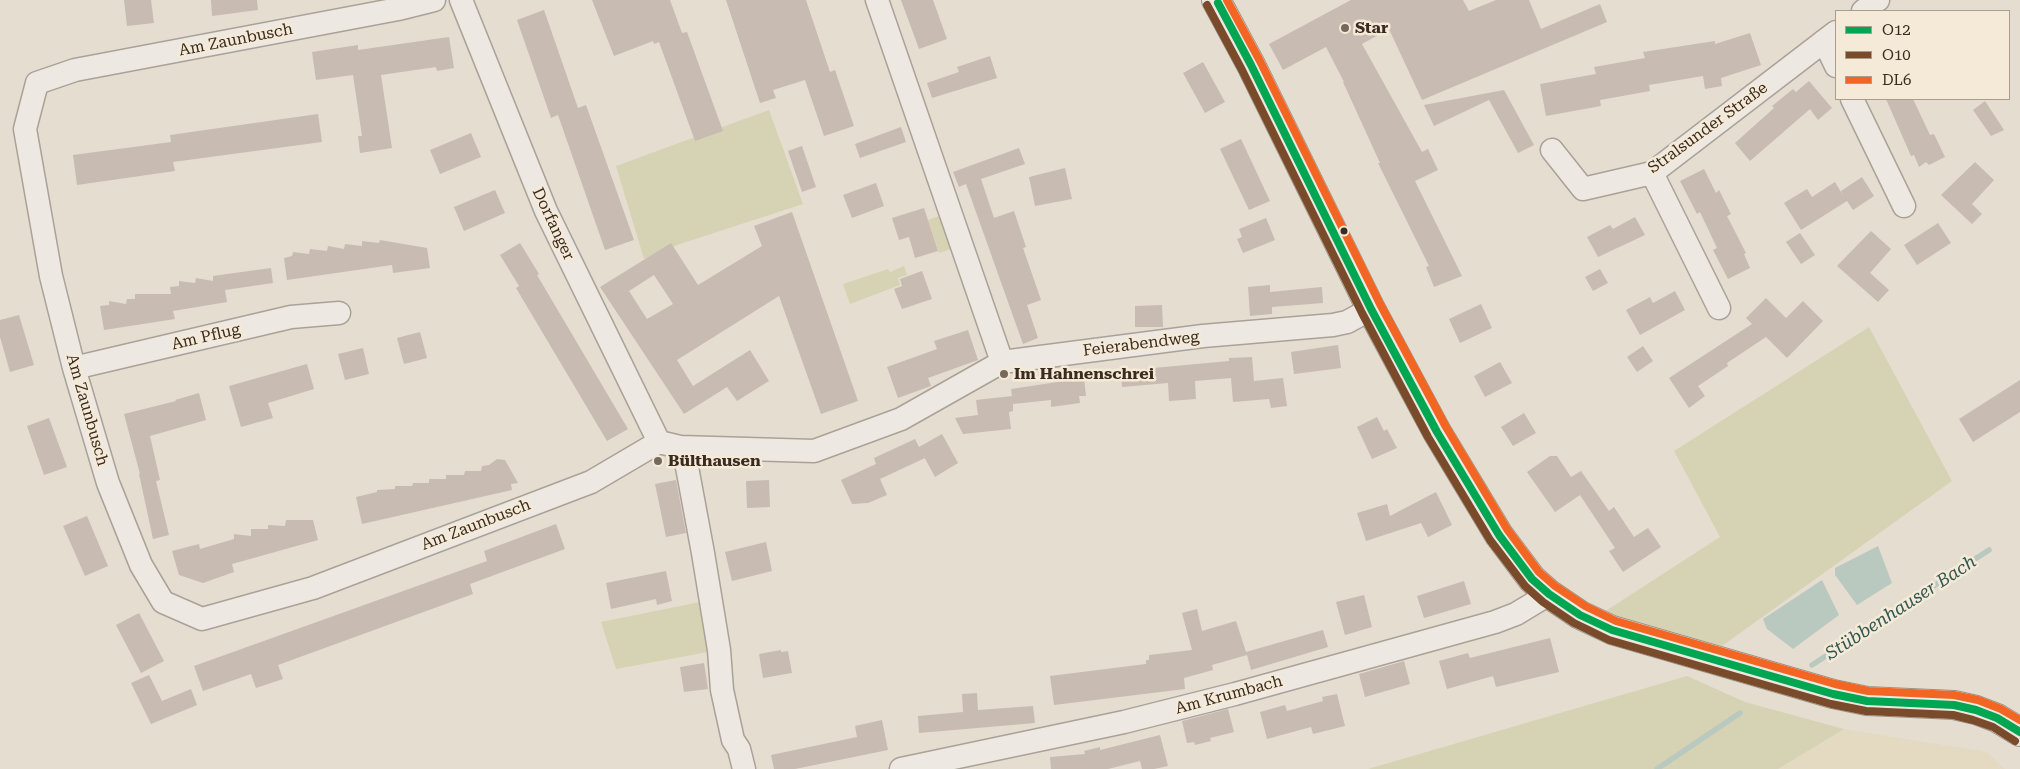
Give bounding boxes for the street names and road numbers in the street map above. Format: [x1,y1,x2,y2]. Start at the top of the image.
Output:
street label: Am Zaunbusch [177,20,295,60]
street label: Stralsunder Straße [1644,78,1772,178]
street label: Dorfanger [528,185,578,263]
street label: Am Pflug [170,320,242,354]
street label: Feierabendweg [1082,327,1200,361]
street label: Am Zaunbusch [62,352,112,468]
street label: Am Zaunbusch [419,495,533,555]
street label: Am Krumbach [1173,671,1285,719]

